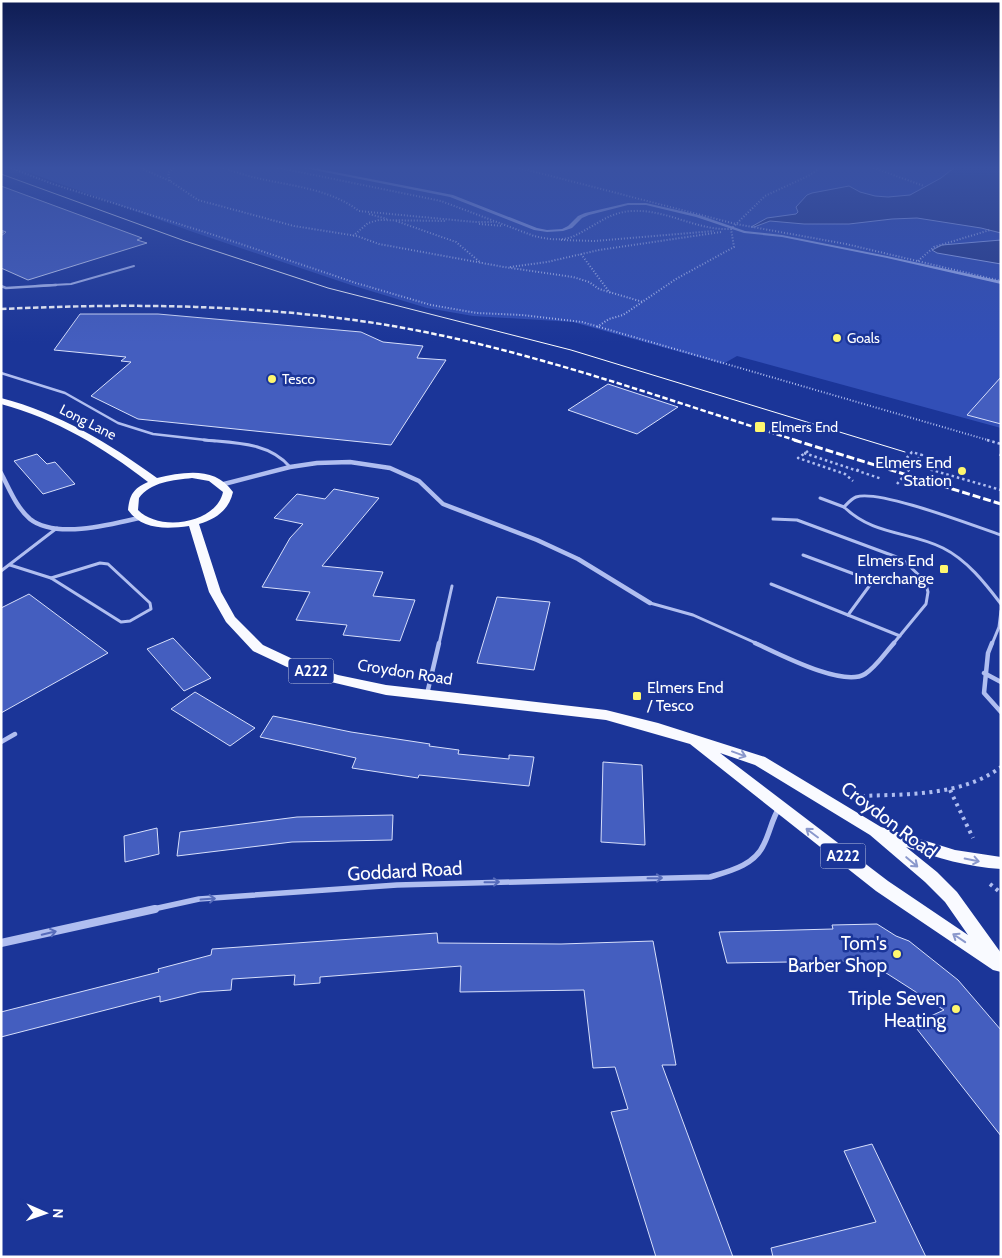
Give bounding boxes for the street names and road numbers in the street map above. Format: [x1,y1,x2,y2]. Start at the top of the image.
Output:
street label: Long Lane [57,400,119,444]
street label: Croydon Road [356,655,454,689]
road number: A222 [288,658,334,684]
street label: Croydon Road [837,776,941,864]
road number: A222 [820,844,866,868]
street label: Goddard Road [347,857,463,885]

